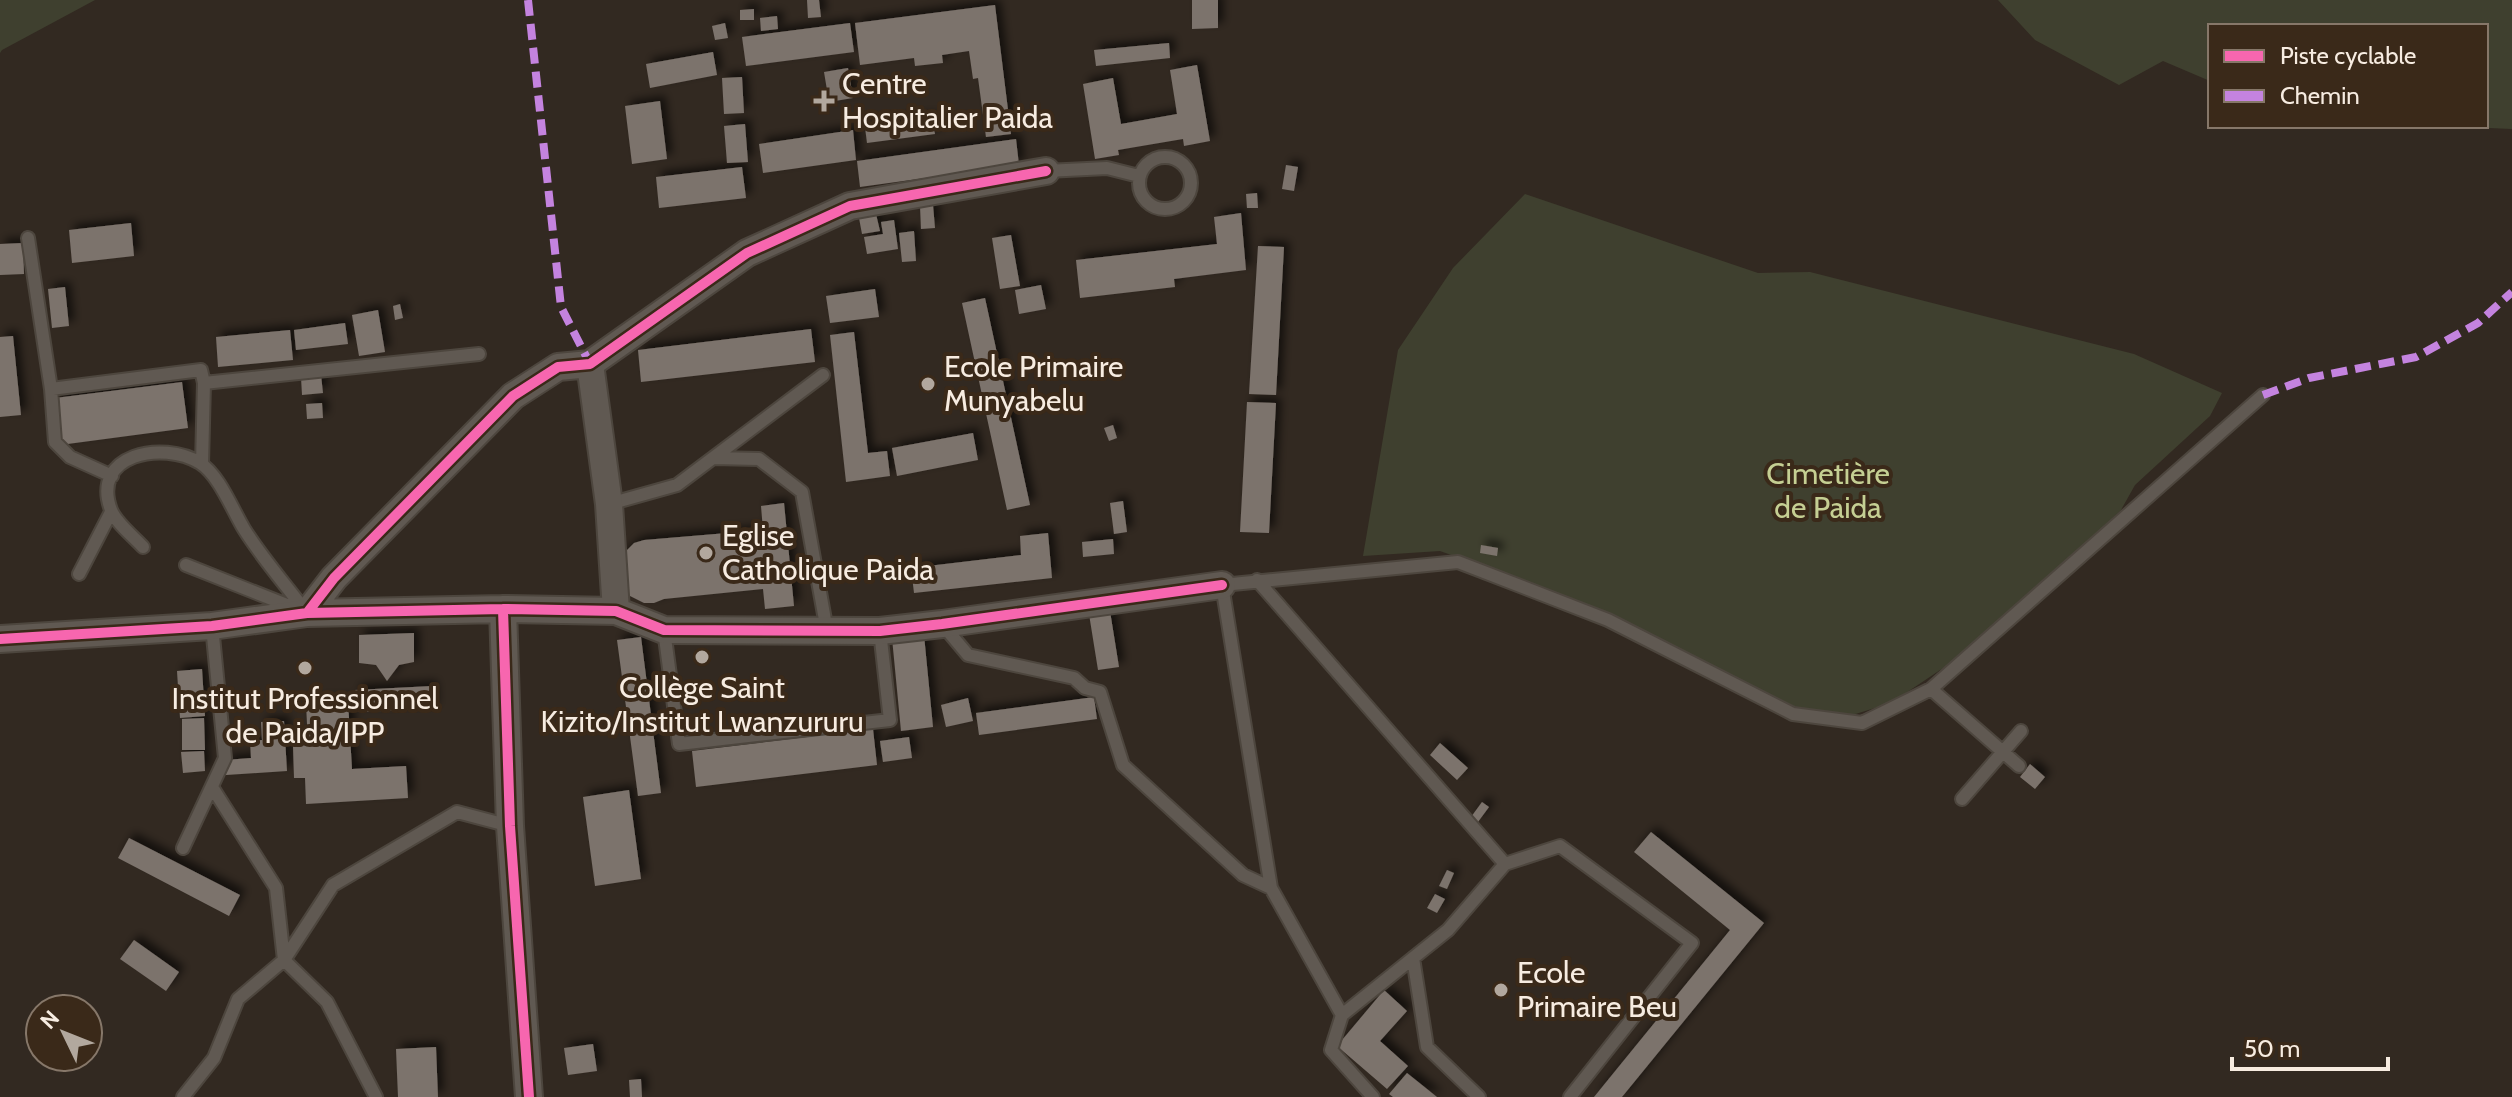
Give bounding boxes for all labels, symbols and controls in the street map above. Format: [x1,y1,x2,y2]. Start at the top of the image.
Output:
legend [2208,24,2488,128]
text: Piste cyclable [2280,41,2416,70]
place label: Centre Hospitalier Paida [842,65,1053,136]
text: Chemin [2280,81,2360,110]
marker: Centre Hospitalier Paida [813,90,835,112]
place label: Ecole Primaire Munyabelu [944,348,1123,419]
marker: Ecole Primaire Munyabelu [919,375,937,393]
park label: Cimetière de Paida [1766,455,1890,526]
place label: Eglise Catholique Paida [722,517,935,588]
marker: Eglise Catholique Paida [697,544,715,562]
marker: Collège Saint Kizito/Institut Lwanzururu [693,648,711,666]
marker: Institut Professionnel de Paida/IPP [296,659,314,677]
place label: Collège Saint Kizito/Institut Lwanzururu [540,669,864,740]
place label: Institut Professionnel de Paida/IPP [172,680,438,751]
place label: Ecole Primaire Beu [1517,954,1677,1025]
marker: Ecole Primaire Beu [1492,981,1510,999]
north arrow [24,993,104,1073]
text: N [35,1005,65,1035]
scale bar [2232,1021,2388,1071]
text: 50 m [2244,1034,2300,1063]

